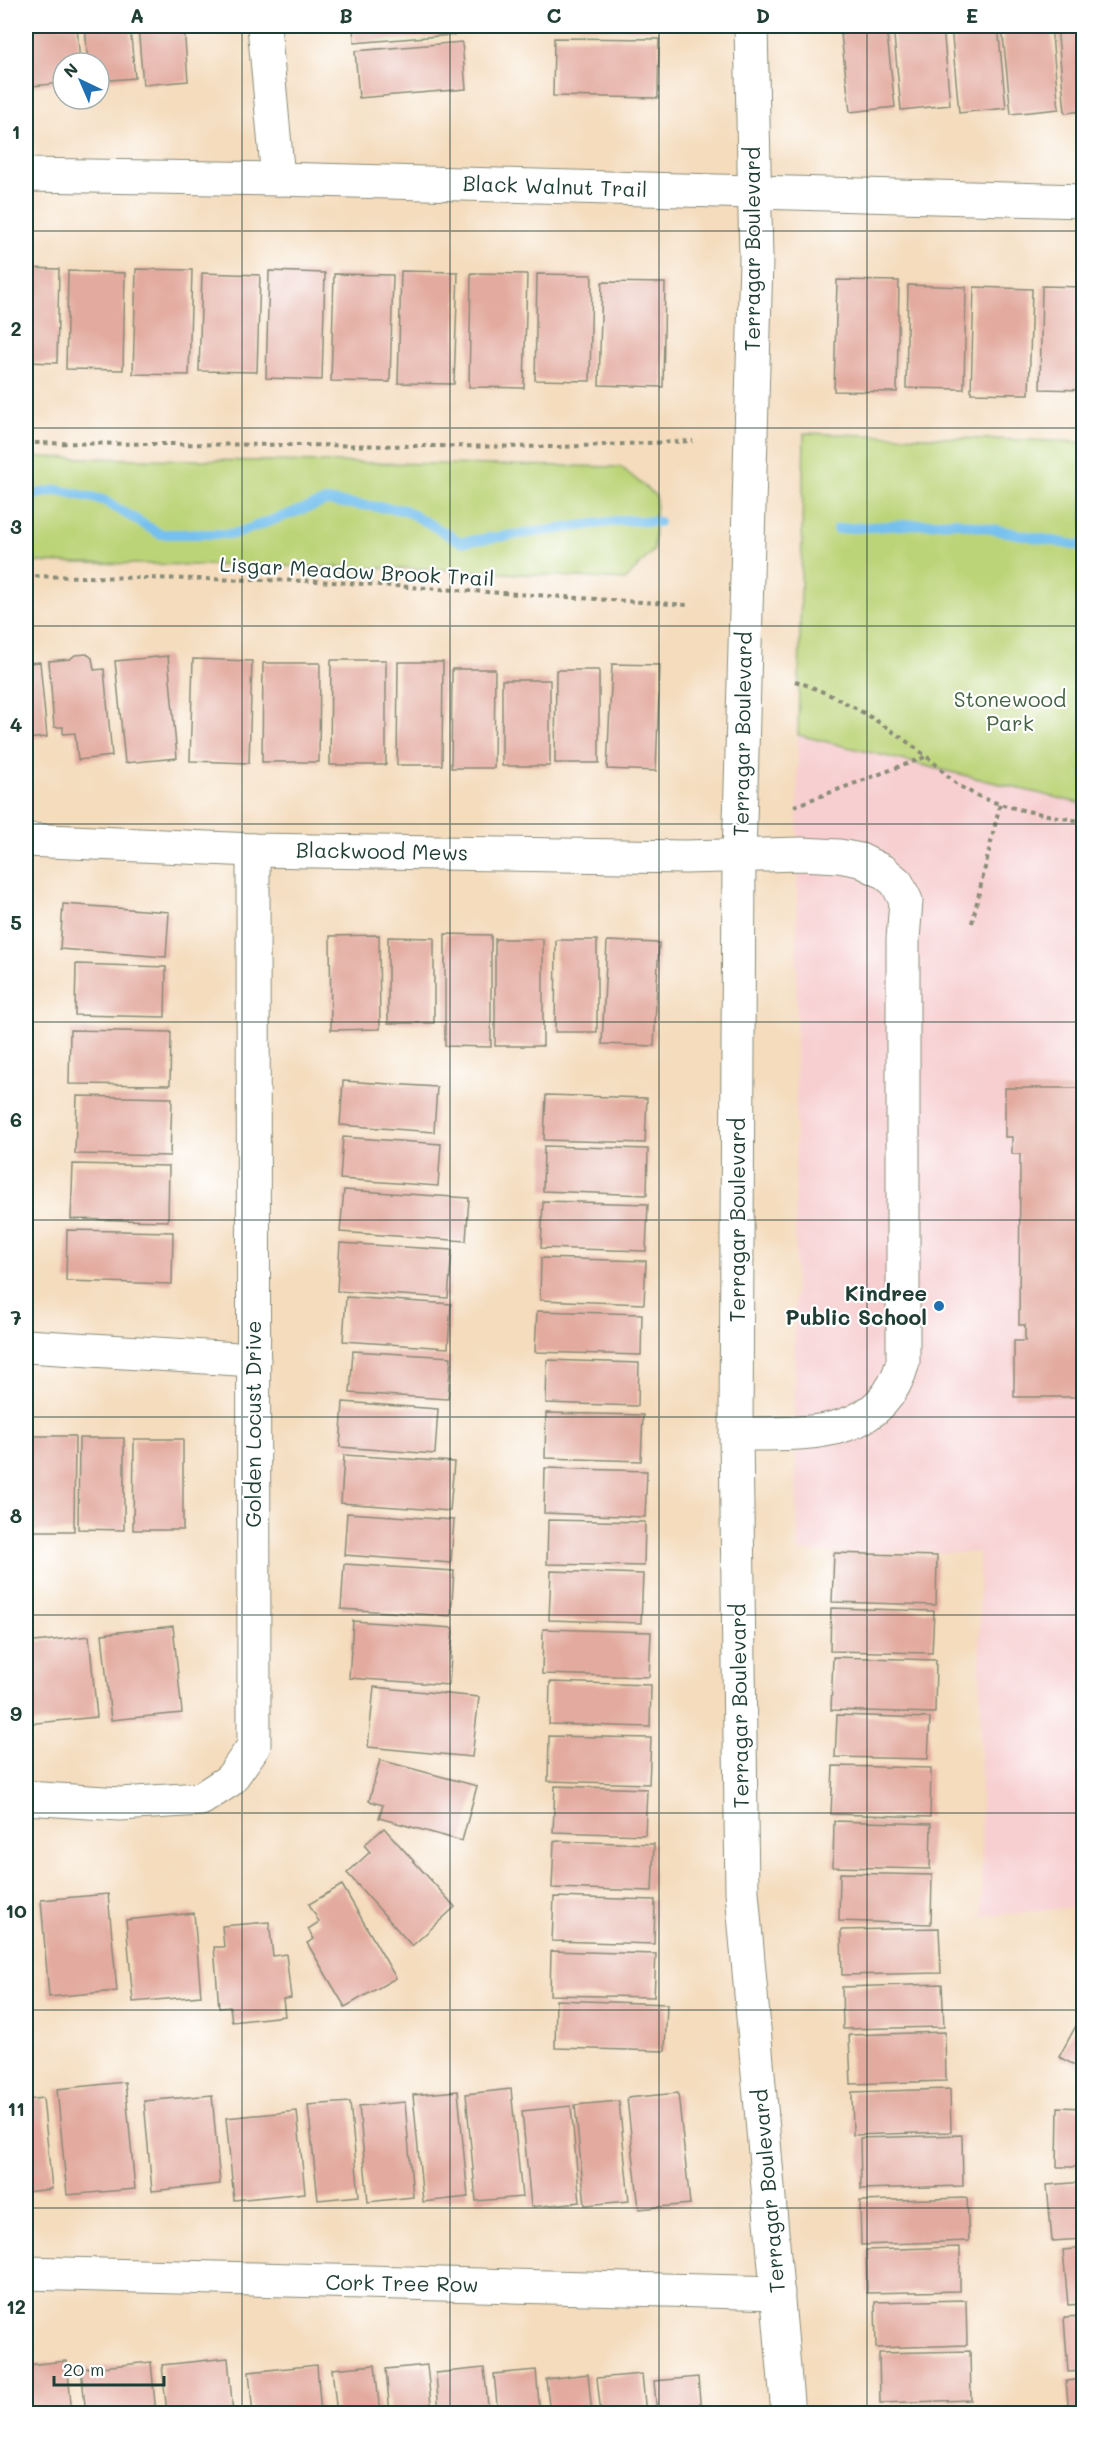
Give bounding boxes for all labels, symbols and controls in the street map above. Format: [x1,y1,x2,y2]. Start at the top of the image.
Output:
text: A [130,2,144,28]
text: B [339,2,353,28]
text: C [547,2,562,28]
text: D [756,2,770,28]
text: E [966,2,978,28]
north arrow [51,51,111,111]
text: N [59,58,82,82]
text: 1 [12,118,20,144]
street label: Terragar Boulevard [738,147,765,351]
street label: Black Walnut Trail [462,169,648,202]
text: 2 [10,315,22,341]
text: 3 [10,513,22,539]
street label: Lisgar Meadow Brook Trail [219,550,495,591]
street label: Terragar Boulevard [726,631,757,837]
park label: Stonewood Park [954,685,1066,736]
text: 4 [10,711,23,737]
street label: Blackwood Mews [296,835,468,866]
text: 5 [10,909,22,935]
text: 6 [10,1106,22,1132]
street label: Terragar Boulevard [723,1118,750,1322]
place label: Kindree Public School [785,1279,927,1330]
marker: Kindree Public School [932,1299,946,1313]
text: 7 [10,1304,22,1330]
street label: Golden Locust Drive [239,1321,266,1527]
text: 8 [10,1502,22,1528]
street label: Terragar Boulevard [723,1603,754,1809]
text: 9 [10,1700,22,1726]
text: 10 [5,1897,27,1923]
street label: Terragar Boulevard [745,2088,790,2294]
text: 11 [7,2095,25,2121]
street label: Cork Tree Row [325,2268,479,2297]
text: 12 [6,2293,26,2319]
scale bar [54,2349,164,2387]
text: 20 m [63,2357,104,2381]

